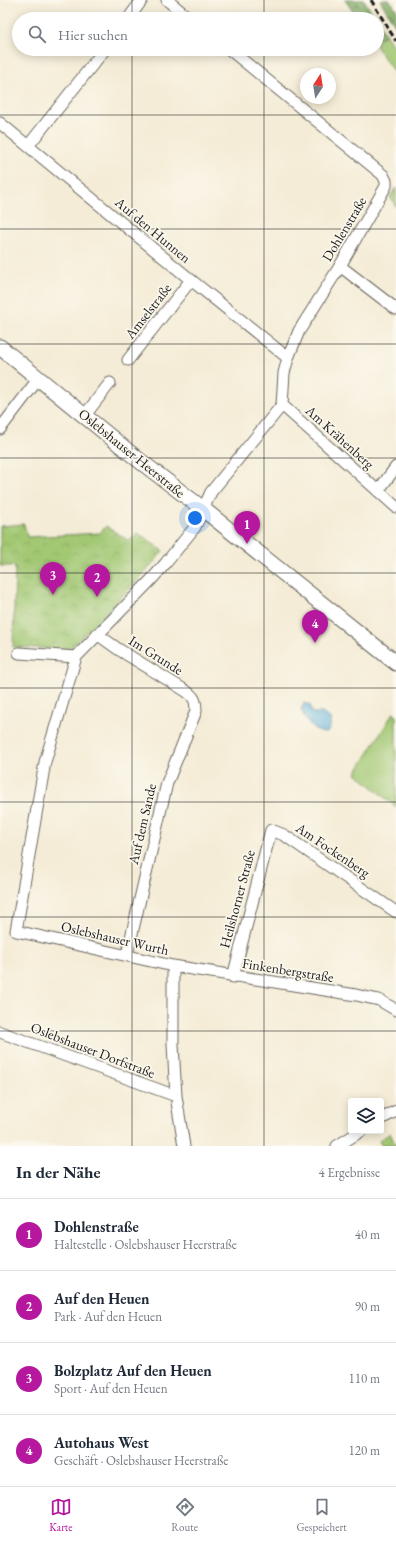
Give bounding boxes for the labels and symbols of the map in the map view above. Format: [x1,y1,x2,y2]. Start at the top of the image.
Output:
north arrow [300,68,336,104]
street label: Auf den Hunnen [111,192,195,267]
street label: Dohlenstraße [318,193,371,265]
street label: Amselstraße [120,279,176,343]
street label: Am Krähenberg [301,401,379,473]
street label: Oslebshauser Heerstraße [75,405,189,502]
your location [185,508,205,528]
pin: 1 [234,511,260,544]
pin: 3 [40,562,66,595]
pin: 2 [84,564,110,597]
pin: 4 [302,610,328,643]
street label: Im Grunde [126,631,187,679]
street label: Auf dem Sande [124,781,160,867]
street label: Am Fockenberg [292,818,374,882]
street label: Heilshorner Straße [215,847,259,950]
street label: Oslebshauser Wurth [59,917,171,959]
street label: Finkenbergstraße [241,954,336,986]
street label: Oslebshauser Dorfstraße [28,1018,158,1082]

